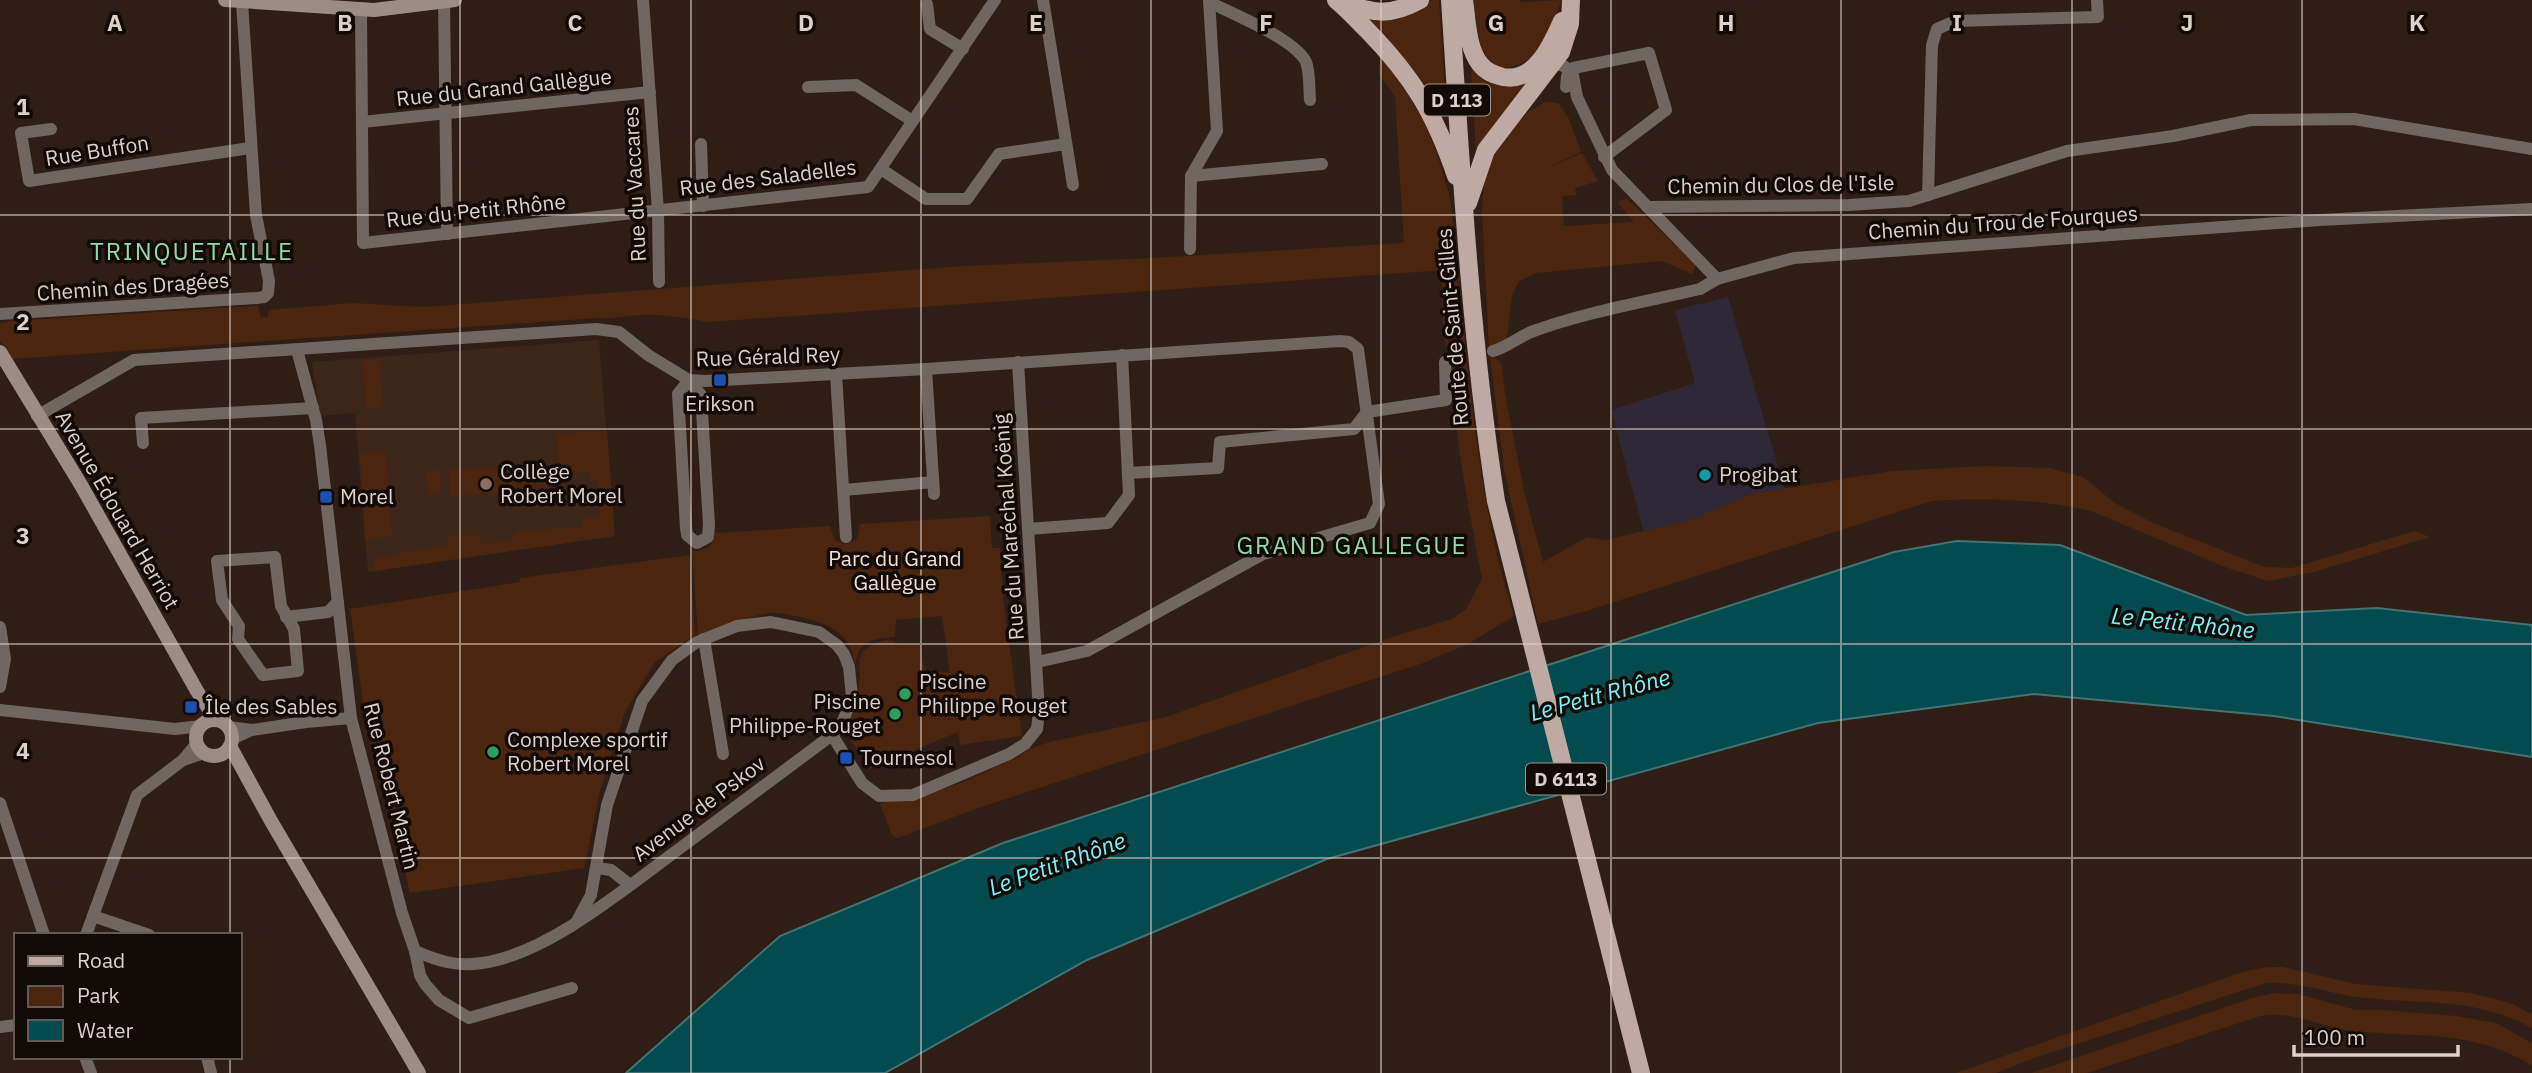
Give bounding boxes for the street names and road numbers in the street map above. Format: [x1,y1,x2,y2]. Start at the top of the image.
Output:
street label: Rue du Grand Gallègue [395,62,613,112]
road number: D 113 [1424,85,1490,116]
street label: Rue du Vaccares [616,105,652,263]
street label: Rue Buffon [43,128,151,172]
street label: Rue des Saladelles [678,152,858,202]
street label: Chemin du Clos de l'Isle [1667,168,1895,200]
street label: Rue du Petit Rhône [385,187,567,233]
street label: Chemin du Trou de Fourques [1867,199,2139,245]
street label: Route de Saint-Gilles [1429,227,1475,427]
street label: Chemin des Dragées [36,265,230,307]
street label: Rue Gérald Rey [695,339,841,373]
street label: Avenue Édouard Herriot [49,405,186,614]
street label: Rue du Maréchal Koënig [986,413,1030,641]
street label: Rue Robert Martin [358,699,426,872]
street label: Avenue de Pskov [626,749,770,867]
road number: D 6113 [1526,764,1606,794]

